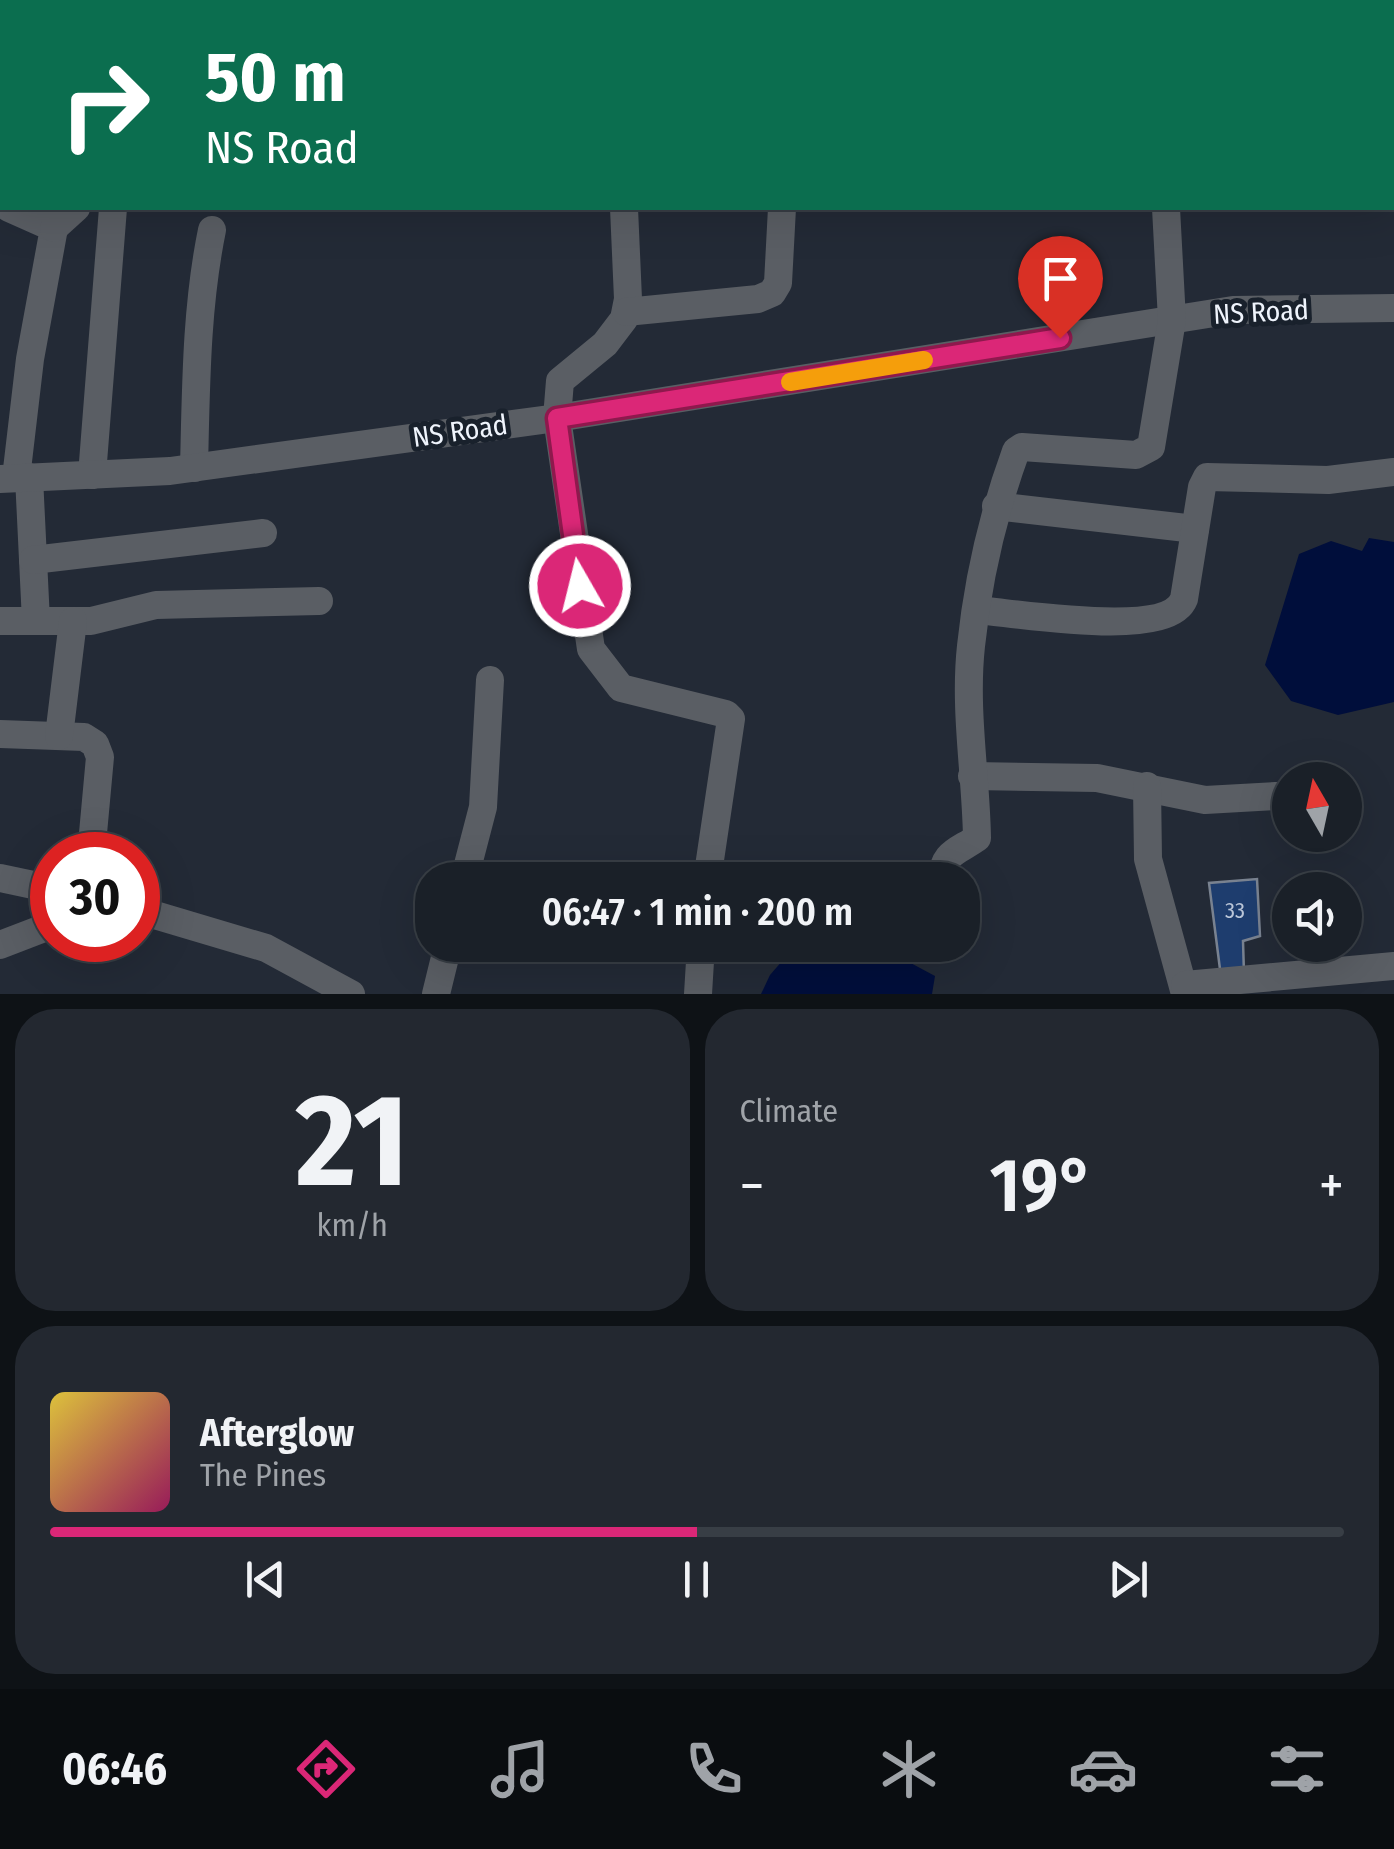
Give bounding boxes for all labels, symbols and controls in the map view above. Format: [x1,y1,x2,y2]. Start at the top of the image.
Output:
text: 50 m [205,36,346,120]
icon: right [40,40,170,170]
text: NS Road [205,121,359,175]
pin [1018,236,1103,339]
icon: arrive [1033,251,1088,306]
street label: NS Road [1212,293,1310,331]
street label: NS Road [410,408,510,454]
position arrow [528,534,632,638]
north arrow [1272,762,1362,852]
map controls [1272,762,1362,962]
speed limit sign: 30 [30,832,160,962]
button: sound [1272,872,1362,962]
text: 06:47 · 1 min · 200 m [542,889,853,935]
house number: 33 [1225,897,1245,924]
text: 21 [296,1063,409,1219]
text: Climate [740,1092,838,1130]
text: 19° [989,1141,1094,1231]
text: − [740,1153,764,1219]
text: + [1319,1153,1344,1219]
text: km/h [317,1206,388,1244]
text: Afterglow [200,1410,354,1456]
text: The Pines [200,1456,326,1494]
icon: previous [238,1552,293,1607]
icon: pause [669,1552,724,1607]
icon: next [1101,1552,1156,1607]
icon: directions [291,1734,361,1804]
icon: music [485,1734,555,1804]
icon: phone [679,1734,749,1804]
icon: climate [874,1734,944,1804]
icon: car [1068,1734,1138,1804]
icon: filters [1262,1734,1332,1804]
text: 06:46 [62,1742,167,1796]

